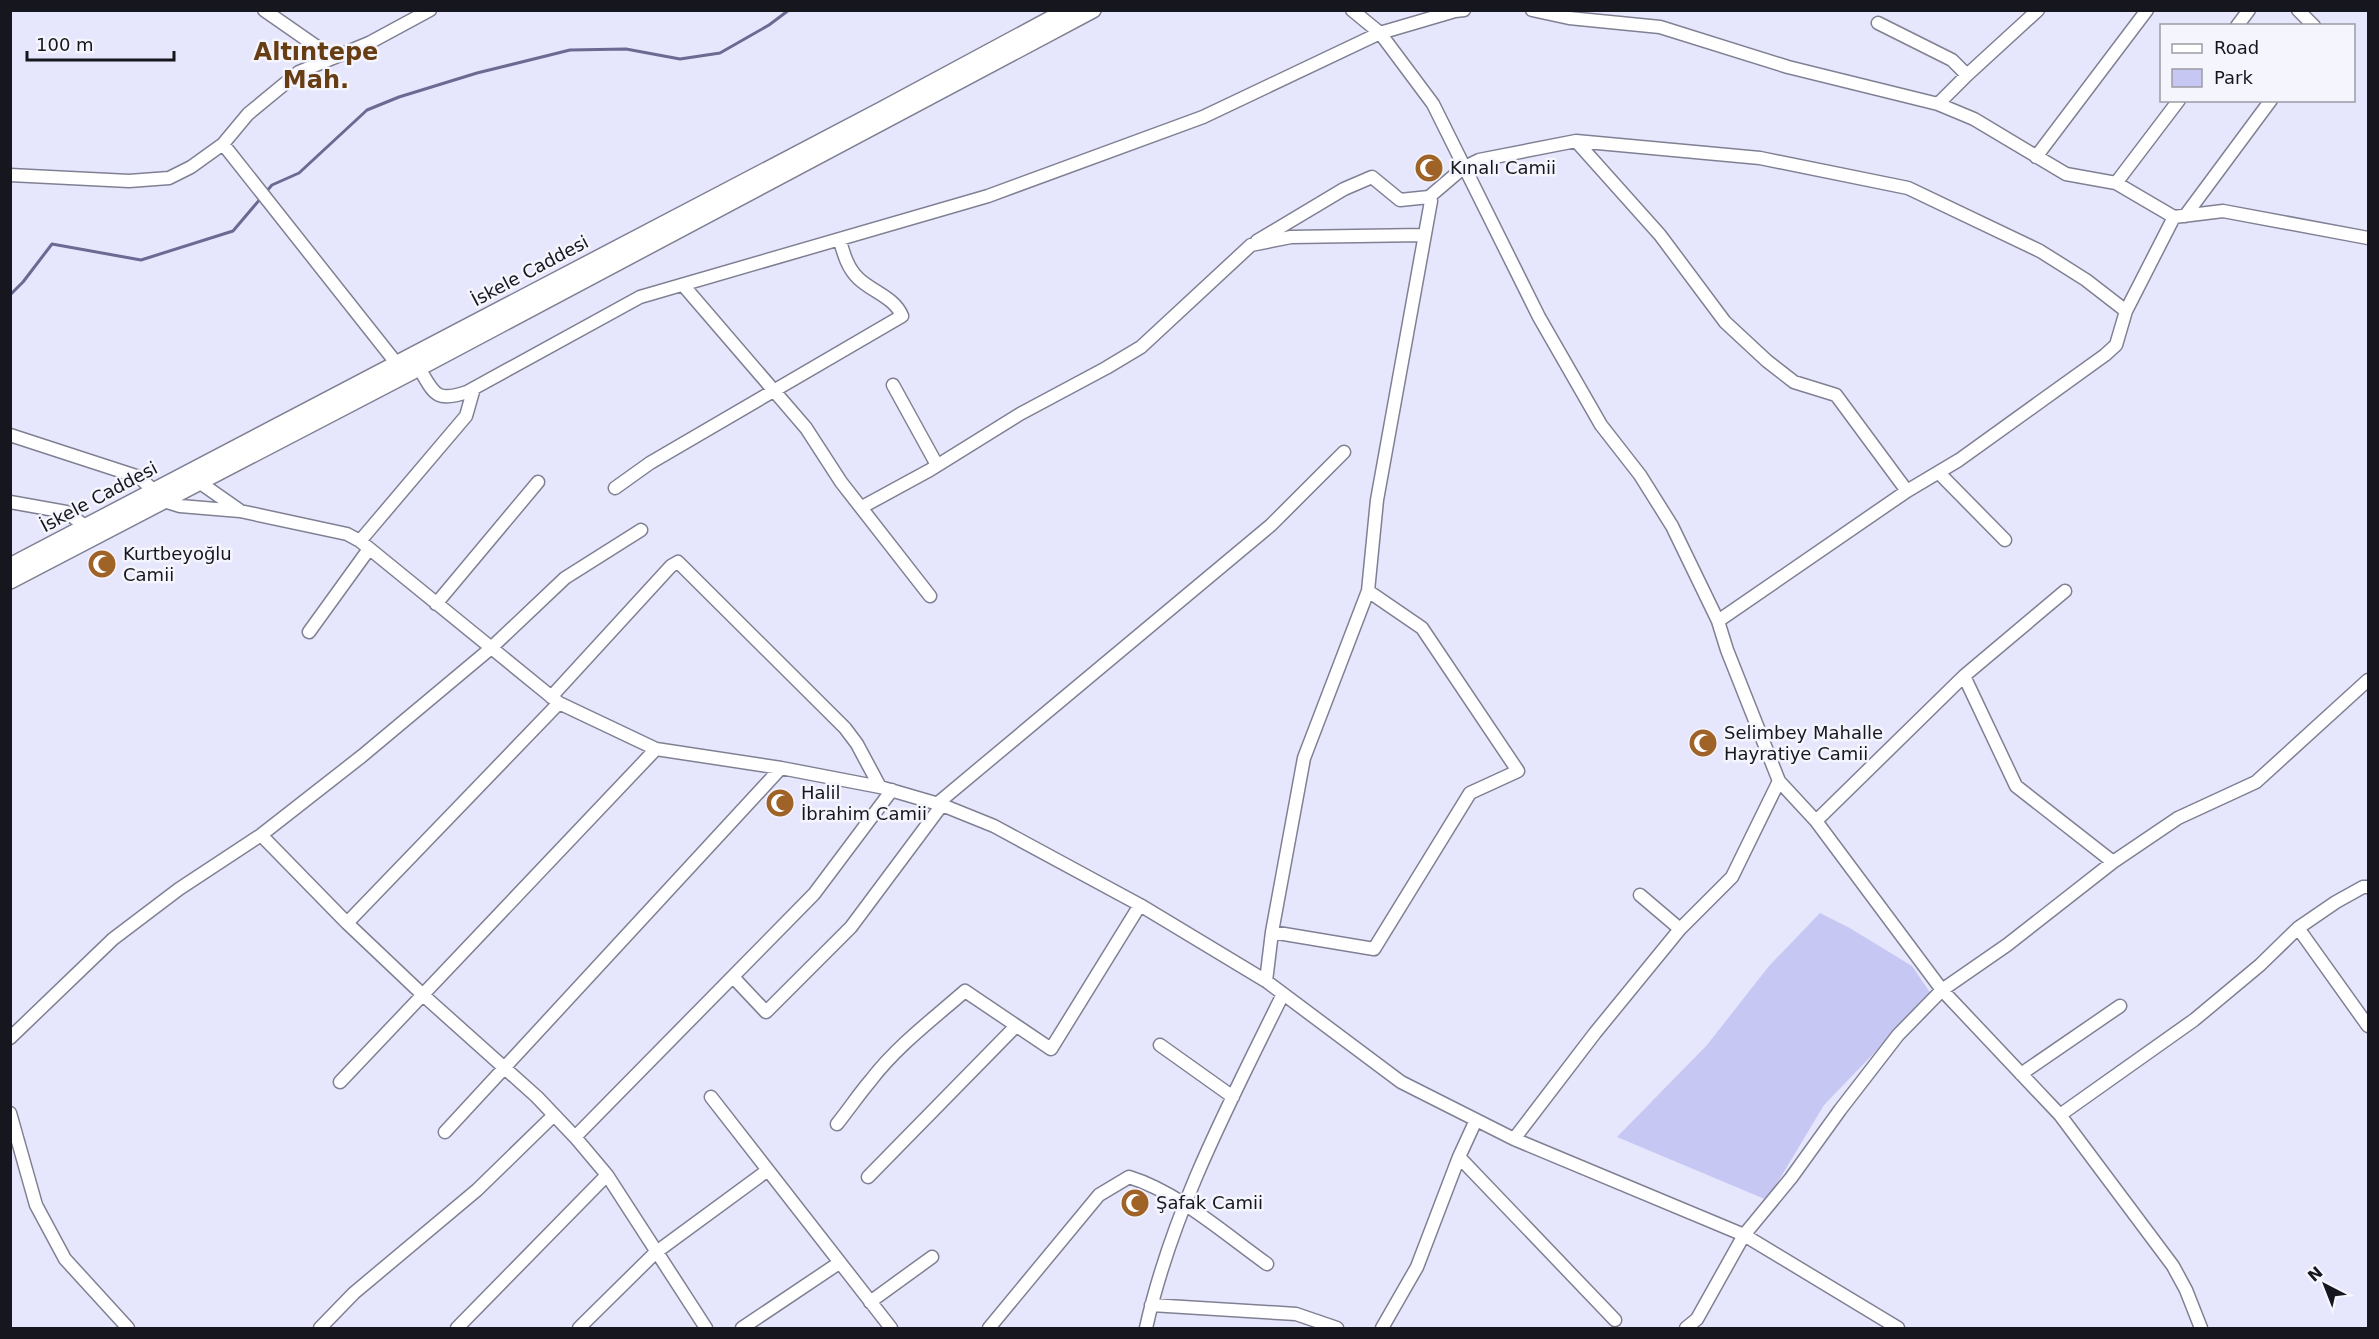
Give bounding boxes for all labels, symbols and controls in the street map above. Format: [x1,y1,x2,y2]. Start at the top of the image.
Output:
scale bar [27,24,174,62]
legend [2160,24,2355,102]
text: 100 m [36,34,94,55]
text: Road [2214,37,2259,58]
district label: Altıntepe Mah. [254,38,378,94]
text: Park [2214,67,2253,88]
mosque icon: Kınalı Camii [1413,152,1445,184]
place label: Kınalı Camii [1450,157,1556,178]
street label: İskele Caddesi [468,231,592,310]
street label: İskele Caddesi [37,457,161,536]
place label: Kurtbeyoğlu Camii [123,543,232,585]
mosque icon: Kurtbeyoğlu Camii [86,548,118,580]
place label: Selimbey Mahalle Hayratiye Camii [1724,722,1883,764]
mosque icon: Selimbey Mahalle Hayratiye Camii [1687,727,1719,759]
place label: Halil İbrahim Camii [801,782,927,824]
mosque icon: Halil İbrahim Camii [764,787,796,819]
mosque icon: Şafak Camii [1119,1187,1151,1219]
place label: Şafak Camii [1156,1192,1263,1213]
north arrow [2295,1255,2355,1315]
text: N [2304,1263,2327,1286]

